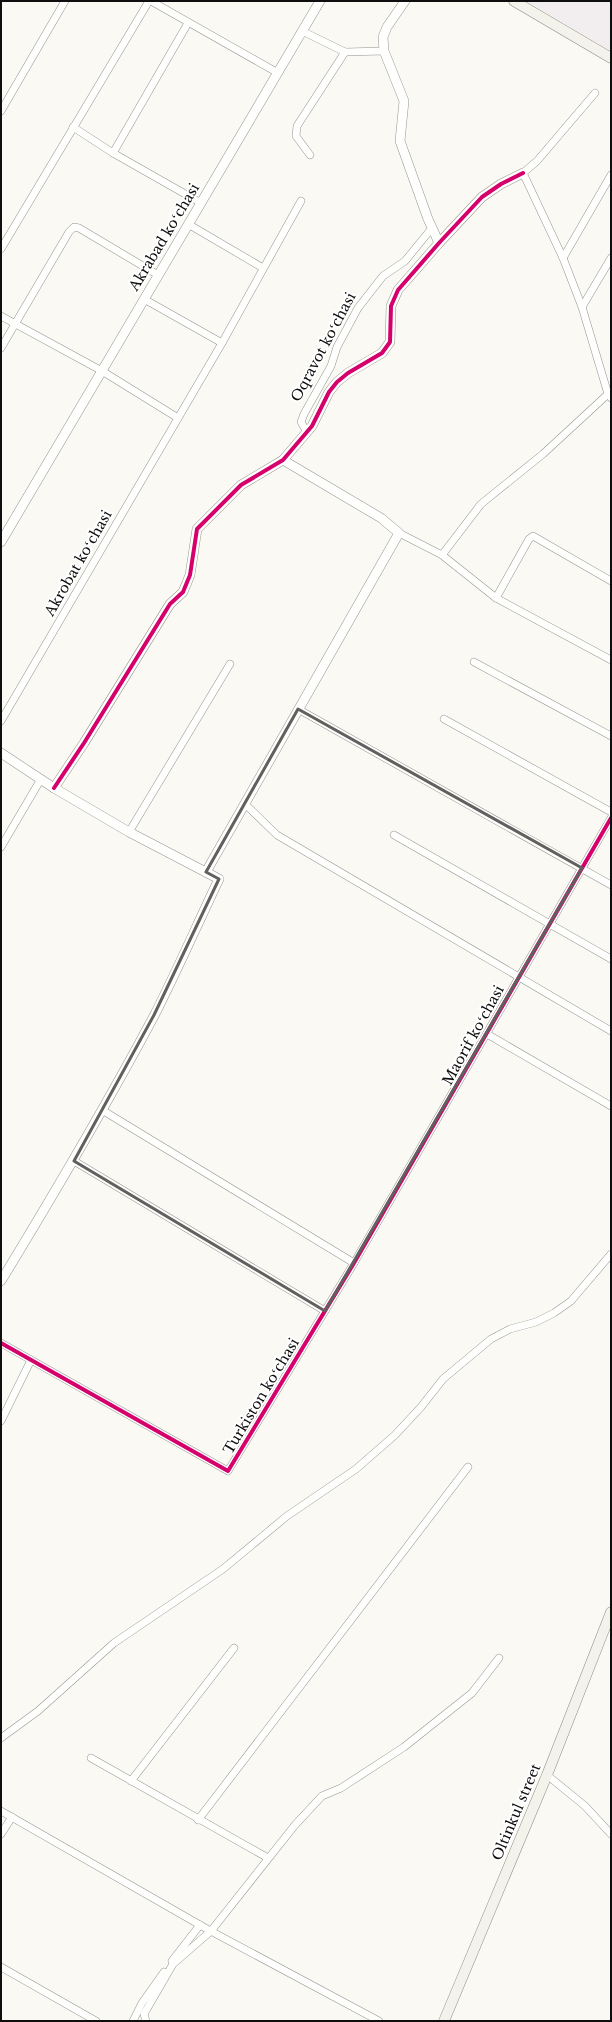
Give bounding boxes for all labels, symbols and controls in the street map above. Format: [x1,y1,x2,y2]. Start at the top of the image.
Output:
street label: Akrabad koʻchasi [124,180,203,295]
street label: Oqravot koʻchasi [287,289,360,405]
street label: Akrobat koʻchasi [40,507,116,620]
street label: Maorif koʻchasi [438,982,508,1088]
street label: Turkiston koʻchasi [219,1334,303,1457]
street label: Oltinkul street [488,1760,545,1863]

